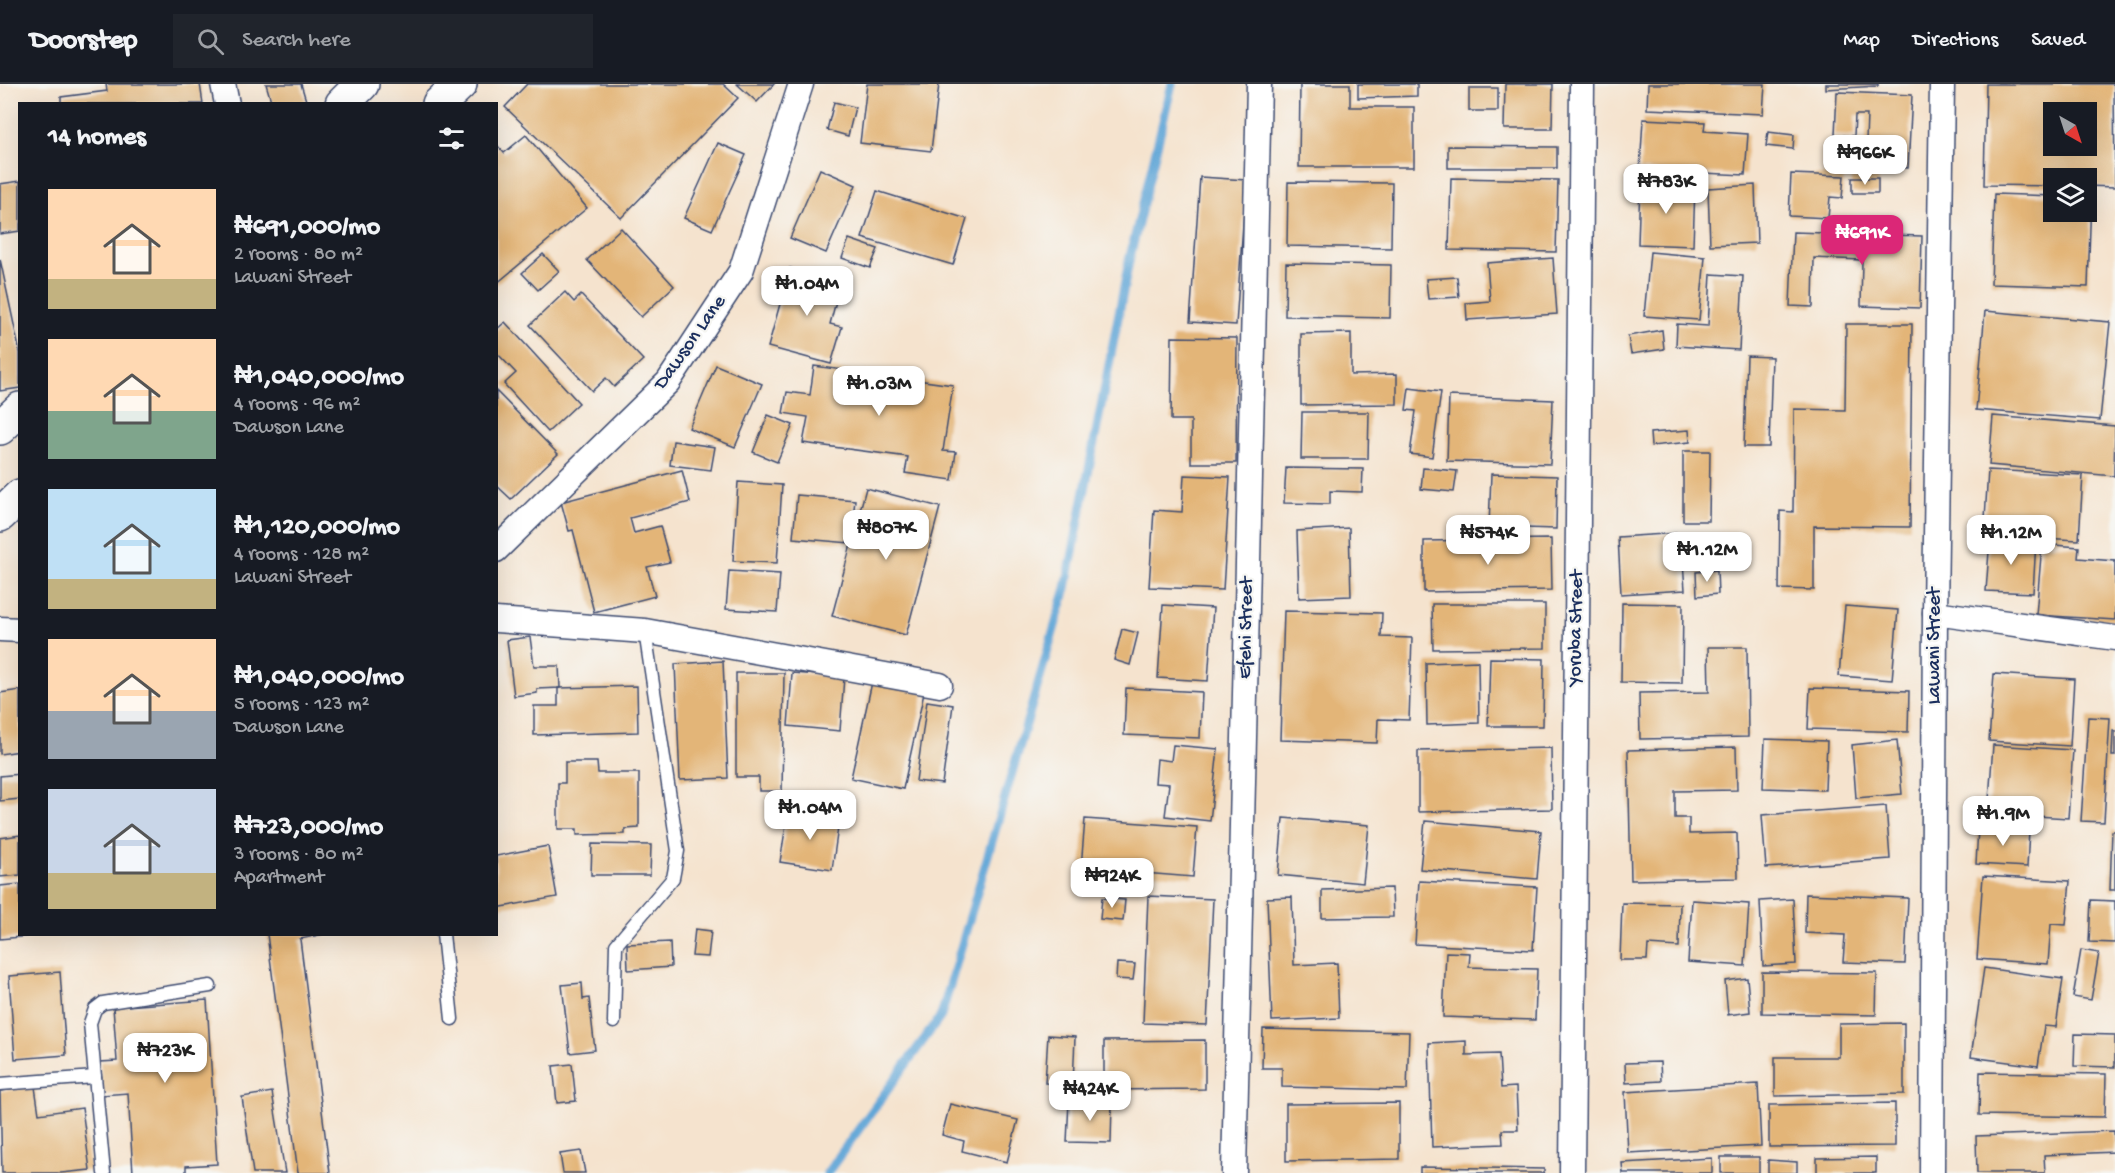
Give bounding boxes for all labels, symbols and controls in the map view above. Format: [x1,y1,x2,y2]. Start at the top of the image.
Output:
search box [173,14,593,68]
text: Doorstep [30,25,137,58]
icon: search [194,25,227,58]
text: Search here [242,28,351,54]
text: Map [1843,29,1880,54]
text: Directions [1913,29,1998,54]
text: Saved [2031,29,2085,54]
north arrow [2043,102,2097,156]
map controls [2043,102,2097,222]
icon: filters [435,122,468,155]
text: 14 homes [48,123,146,154]
pin: ₦966K [1823,135,1907,186]
text: ₦966K [1837,143,1893,166]
pin: ₦783K [1624,164,1708,215]
button: layers [2043,168,2097,222]
text: ₦783K [1637,172,1695,195]
icon: home [96,213,168,285]
text: ₦691,000/mo [234,213,380,244]
pin: ₦691K [1820,215,1904,266]
text: ₦691K [1835,223,1889,246]
text: 2 rooms · 80 m² [234,244,363,267]
pin: ₦1.04M [758,266,856,317]
text: Lawani Street [234,267,351,290]
text: ₦1.04M [775,274,839,297]
street label: Dawson Lane [649,291,732,396]
icon: home [96,363,168,435]
text: ₦1,040,000/mo [234,363,404,394]
pin: ₦1.03M [830,366,928,417]
text: ₦1.03M [847,374,911,397]
text: 4 rooms · 96 m² [234,394,360,417]
text: Dawson Lane [234,417,344,440]
pin: ₦807K [844,510,928,561]
icon: home [96,513,168,585]
text: ₦1,120,000/mo [234,513,400,544]
pin: ₦574K [1446,515,1530,566]
pin: ₦1.12M [1962,515,2060,566]
text: ₦807K [857,518,915,541]
text: ₦574K [1460,523,1516,546]
text: ₦1.12M [1981,523,2041,546]
pin: ₦1.12M [1658,532,1756,583]
text: ₦1.12M [1677,540,1737,563]
text: 4 rooms · 128 m² [234,544,369,567]
text: Lawani Street [234,567,351,590]
street label: Yoruba Street [1564,568,1590,688]
street label: Efehi Street [1235,575,1259,679]
street label: Lawani Street [1924,586,1947,704]
icon: home [96,663,168,735]
text: ₦1,040,000/mo [234,663,404,694]
text: 5 rooms · 123 m² [234,694,370,717]
text: Dawson Lane [234,717,344,740]
pin: ₦1.04M [761,790,859,841]
pin: ₦1.9M [1961,796,2045,847]
text: ₦1.04M [778,798,842,821]
text: ₦1.9M [1977,804,2029,827]
icon: home [96,813,168,885]
text: ₦723,000/mo [234,813,383,844]
text: 3 rooms · 80 m² [234,844,363,867]
pin: ₦924K [1070,858,1154,909]
text: ₦924K [1085,866,1139,889]
text: Apartment [234,867,324,890]
pin: ₦723K [123,1033,207,1084]
text: ₦723K [137,1041,193,1064]
pin: ₦424K [1048,1071,1132,1122]
text: ₦424K [1063,1079,1117,1102]

